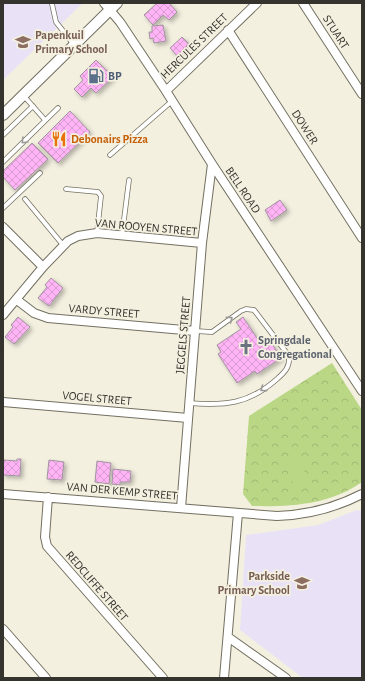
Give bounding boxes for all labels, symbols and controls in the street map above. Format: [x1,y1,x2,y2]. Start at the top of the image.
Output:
street label: HERCULES STREET [158,11,230,81]
street label: STUART [321,13,351,51]
place label: Papenkuil Primary School [35,29,107,56]
school or university icon: Papenkuil Primary School [14,33,32,51]
fuel station icon: BP [87,67,105,85]
place label: BP [108,70,122,82]
street label: DOWER [290,108,321,147]
restaurant icon: Debonairs Pizza [50,130,68,148]
place label: Debonairs Pizza [71,133,148,145]
one-way arrow [21,136,29,144]
street label: BELL ROAD [223,165,263,215]
street label: VAN ROOYEN STREET [94,217,198,237]
street label: JEGGELS STREET [174,296,192,374]
street label: VARDY STREET [68,302,140,320]
one-way arrow [226,316,233,324]
place label: Springdale Congregational [258,334,332,360]
church icon: Springdale Congregational [237,338,255,356]
one-way arrow [261,385,268,392]
street label: VOGEL STREET [62,389,132,407]
street label: VAN DER KEMP STREET [66,480,178,502]
street label: REDCLIFFE STREET [64,549,131,623]
place label: Parkside Primary School [218,570,290,597]
school or university icon: Parkside Primary School [293,574,311,592]

